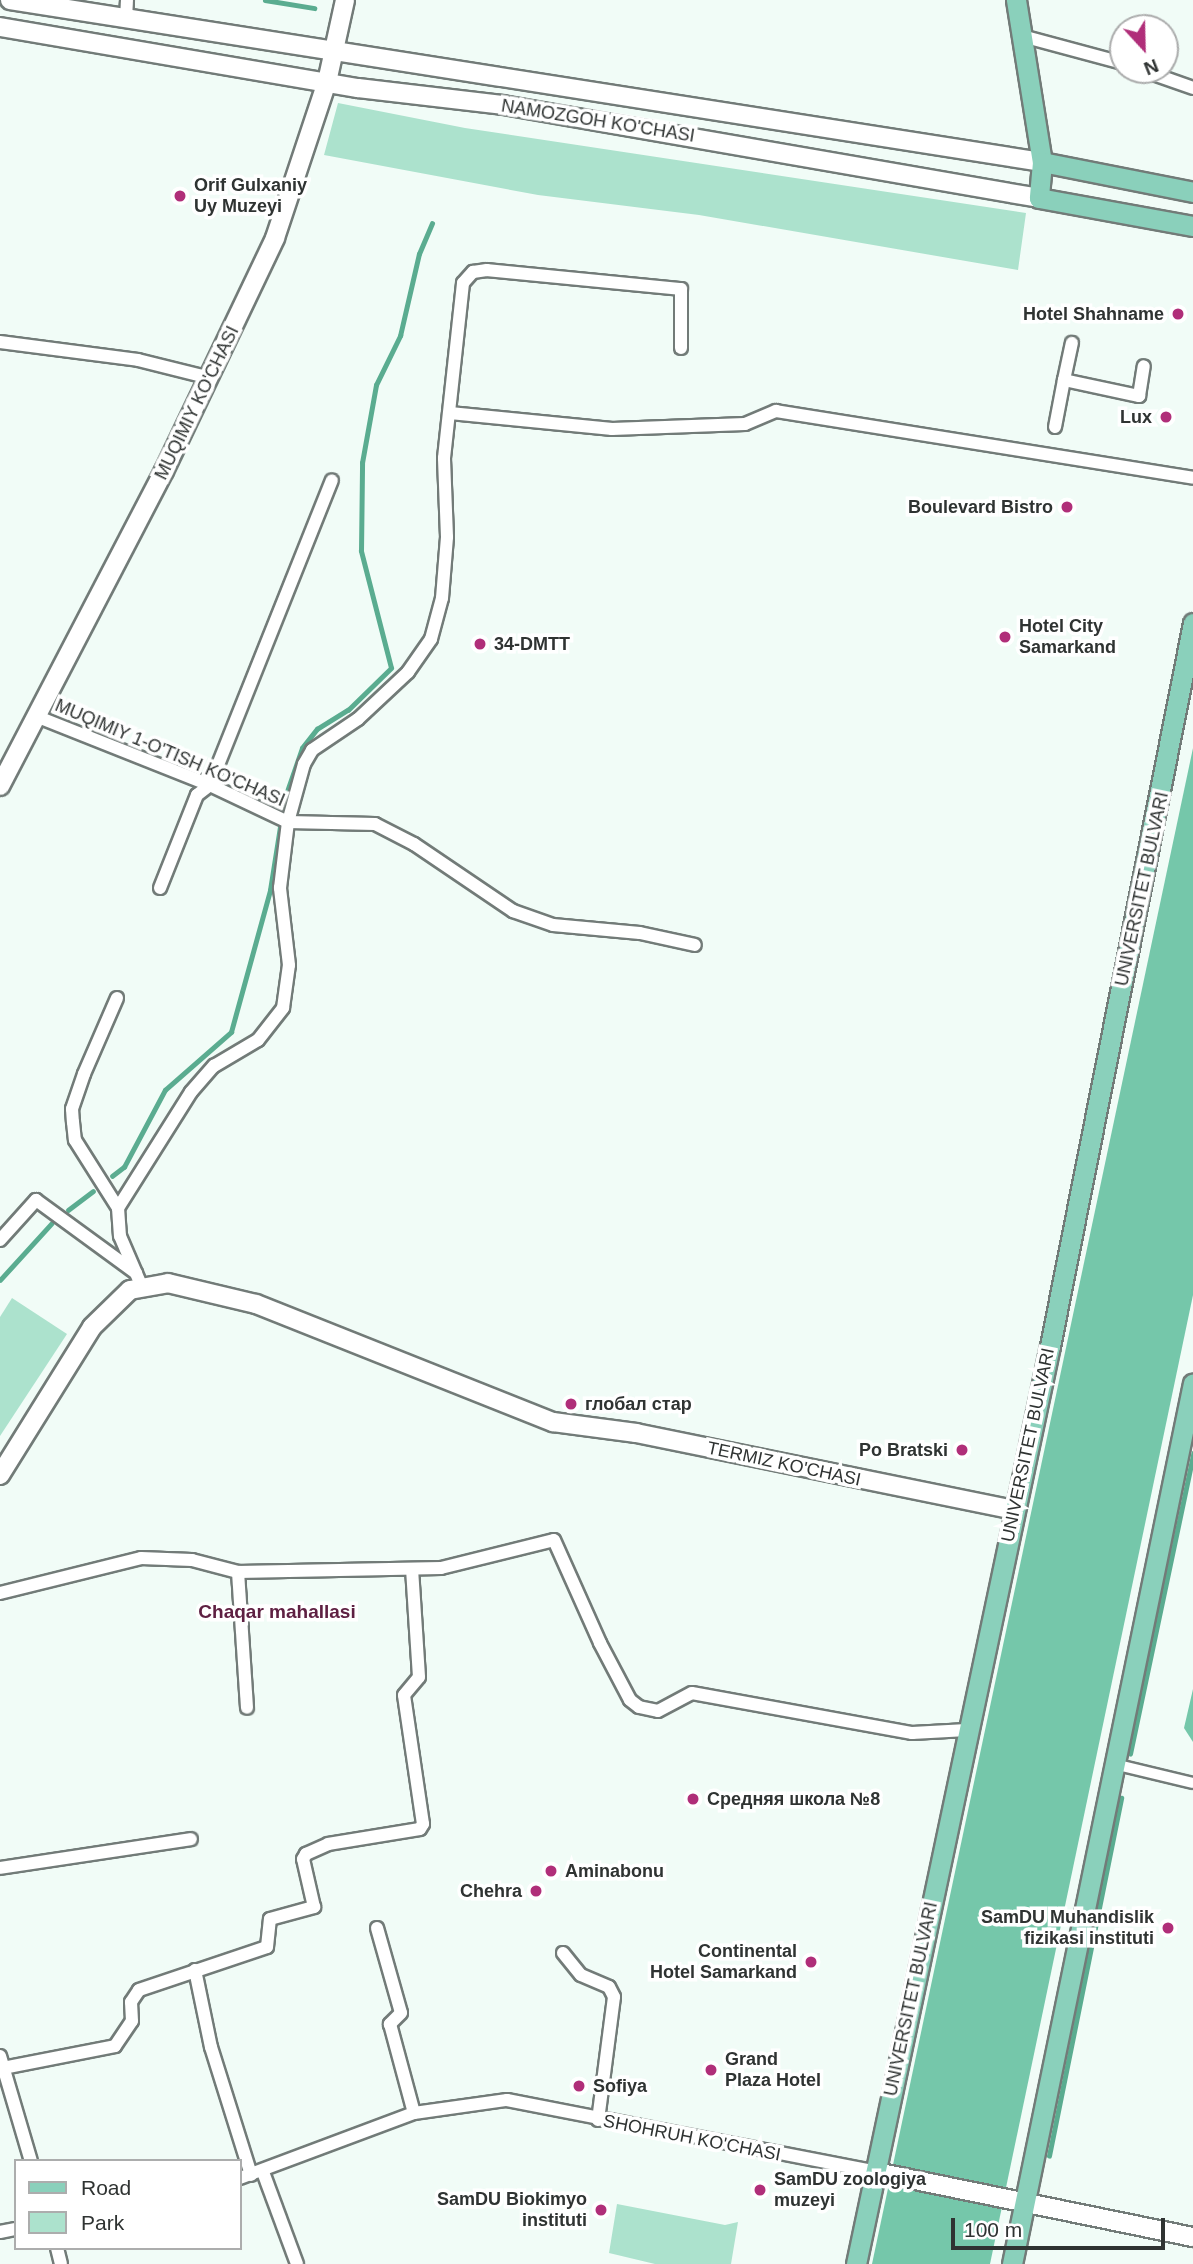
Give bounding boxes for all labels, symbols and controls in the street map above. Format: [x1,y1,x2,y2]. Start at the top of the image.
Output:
north arrow [1109,14,1179,84]
text: N [1141,55,1162,79]
street label: NAMOZGOH KO'CHASI [500,95,696,147]
place label: Orif Gulxaniy Uy Muzeyi [194,175,307,218]
marker: Orif Gulxaniy Uy Muzeyi [172,188,188,204]
place label: Hotel Shahname [1023,303,1164,325]
marker: Hotel Shahname [1170,306,1186,322]
street label: MUQIMIY KO'CHASI [150,323,244,483]
place label: Lux [1120,406,1152,428]
marker: Lux [1158,409,1174,425]
place label: Boulevard Bistro [908,496,1053,518]
marker: Boulevard Bistro [1059,499,1075,515]
place label: Hotel City Samarkand [1019,616,1116,658]
marker: Hotel City Samarkand [997,629,1013,645]
place label: 34-DMTT [494,633,570,655]
marker: 34-DMTT [472,636,488,652]
street label: MUQIMIY 1-O'TISH KO'CHASI [52,695,288,811]
street label: UNIVERSITET BULVARI [1111,790,1173,988]
street label: UNIVERSITET BULVARI [997,1346,1059,1544]
place label: глобал стар [585,1393,692,1415]
marker: глобал стар [563,1396,579,1412]
street label: TERMIZ KO'CHASI [705,1437,863,1491]
place label: Po Bratski [859,1439,948,1461]
marker: Po Bratski [954,1442,970,1458]
district label: Chaqar mahallasi [198,1601,356,1623]
place label: Средняя школа №8 [707,1788,880,1810]
marker: Средняя школа №8 [685,1791,701,1807]
place label: Aminabonu [565,1860,664,1882]
marker: Aminabonu [543,1863,559,1879]
place label: Chehra [460,1880,522,1902]
marker: Chehra [528,1883,544,1899]
street label: UNIVERSITET BULVARI [880,1900,942,2098]
place label: SamDU Muhandislik fizikasi instituti [981,1907,1154,1950]
marker: SamDU Muhandislik fizikasi instituti [1160,1920,1176,1936]
place label: Continental Hotel Samarkand [650,1941,797,1983]
marker: Continental Hotel Samarkand [803,1954,819,1970]
place label: Grand Plaza Hotel [725,2049,821,2092]
marker: Grand Plaza Hotel [703,2062,719,2078]
place label: Sofiya [593,2075,647,2097]
marker: Sofiya [571,2078,587,2094]
street label: SHOHRUH KO'CHASI [601,2110,783,2166]
legend [14,2159,242,2250]
place label: SamDU zoologiya muzeyi [774,2169,926,2212]
text: Road [81,2176,131,2199]
marker: SamDU zoologiya muzeyi [752,2182,768,2198]
place label: SamDU Biokimyo instituti [437,2189,587,2232]
marker: SamDU Biokimyo instituti [593,2202,609,2218]
scale bar [955,2204,1168,2248]
text: Park [81,2211,124,2234]
text: 100 m [964,2218,1022,2241]

